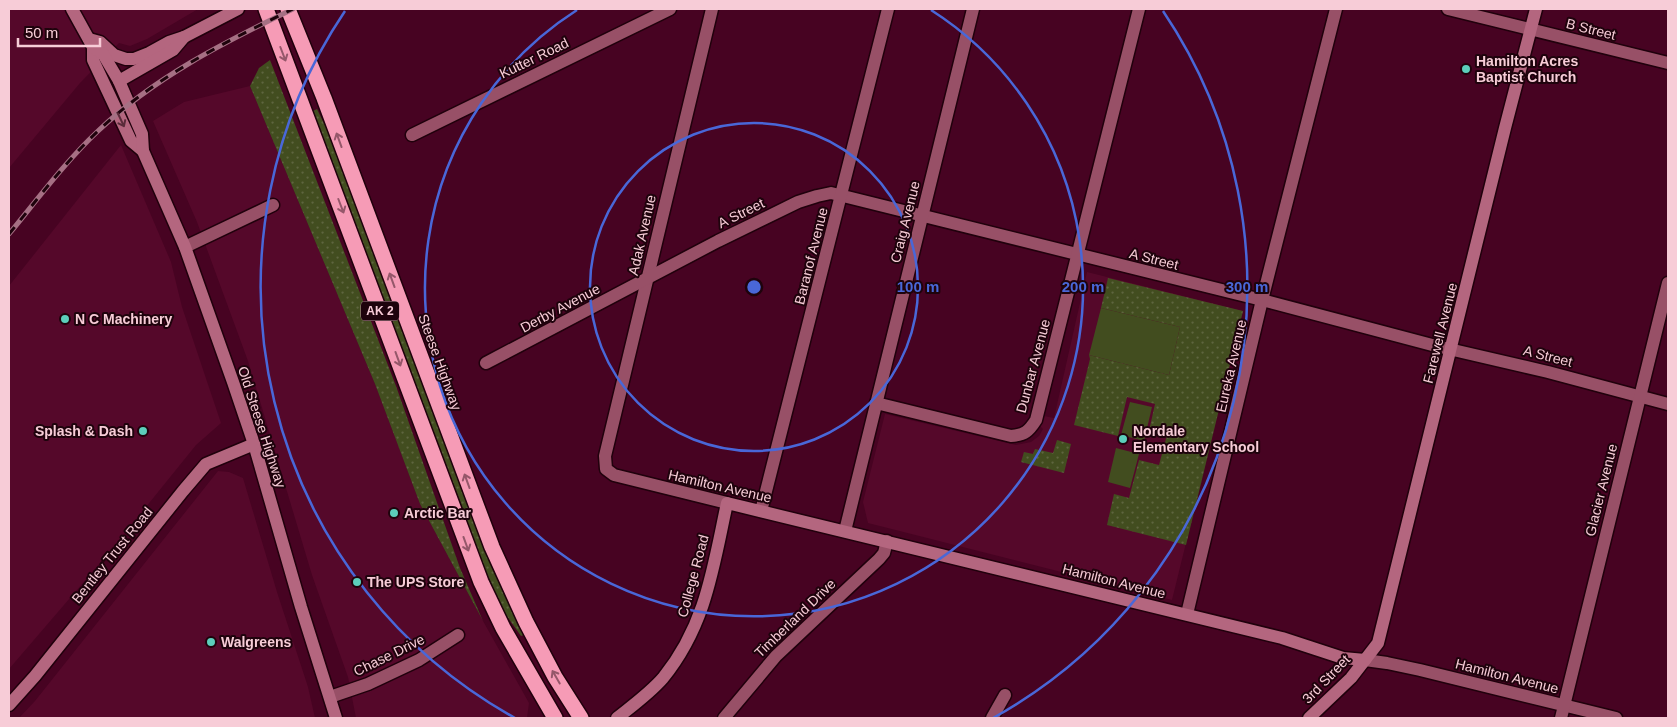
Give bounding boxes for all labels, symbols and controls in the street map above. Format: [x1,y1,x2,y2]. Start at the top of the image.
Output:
scale bar [18,15,100,47]
street label: B Street [1565,15,1618,43]
text: 50 m [25,24,58,41]
street label: Kutter Road [497,34,571,82]
one-way arrow [279,46,288,62]
place label: Hamilton Acres Baptist Church [1476,53,1578,85]
marker: Hamilton Acres Baptist Church [1460,63,1472,75]
one-way arrow [117,112,127,127]
one-way arrow [334,132,343,148]
street label: Craig Avenue [887,179,923,265]
street label: Adak Avenue [625,193,659,277]
street label: A Street [715,195,767,231]
one-way arrow [337,198,346,213]
street label: Baranof Avenue [791,206,831,306]
street label: A Street [1128,245,1180,273]
one-way arrow [387,273,396,288]
centre of rings [745,278,763,296]
text: 100 m [897,278,939,295]
text: 200 m [1062,278,1104,295]
text: 300 m [1226,278,1268,295]
street label: Derby Avenue [518,280,603,336]
street label: Farewell Avenue [1420,281,1460,385]
road number: AK 2 [361,302,399,321]
place label: N C Machinery [75,311,172,327]
street label: Steese Highway [415,312,465,412]
marker: N C Machinery [59,313,71,325]
street label: Dunbar Avenue [1013,317,1053,415]
street label: Eureka Avenue [1213,318,1249,414]
street label: A Street [1522,342,1574,370]
one-way arrow [394,350,403,366]
street label: Old Steese Highway [235,364,289,490]
place label: Splash & Dash [35,423,133,439]
place label: Nordale Elementary School [1133,423,1259,455]
marker: Splash & Dash [137,425,149,437]
marker: Nordale Elementary School [1117,433,1129,445]
street label: Glacier Avenue [1582,442,1620,538]
street label: Hamilton Avenue [667,466,773,506]
one-way arrow [462,474,471,489]
street label: Bentley Trust Road [68,504,156,606]
place label: Arctic Bar [404,505,471,521]
marker: Arctic Bar [388,507,400,519]
street label: College Road [674,533,712,619]
one-way arrow [462,536,471,551]
street label: Hamilton Avenue [1061,560,1167,602]
place label: The UPS Store [367,574,464,590]
street label: Timberland Drive [751,575,839,661]
marker: The UPS Store [351,576,363,588]
street label: Chase Drive [351,631,427,679]
place label: Walgreens [221,634,291,650]
marker: Walgreens [205,636,217,648]
street label: 3rd Street [1299,651,1353,707]
street label: Hamilton Avenue [1454,655,1560,697]
one-way arrow [550,670,560,684]

